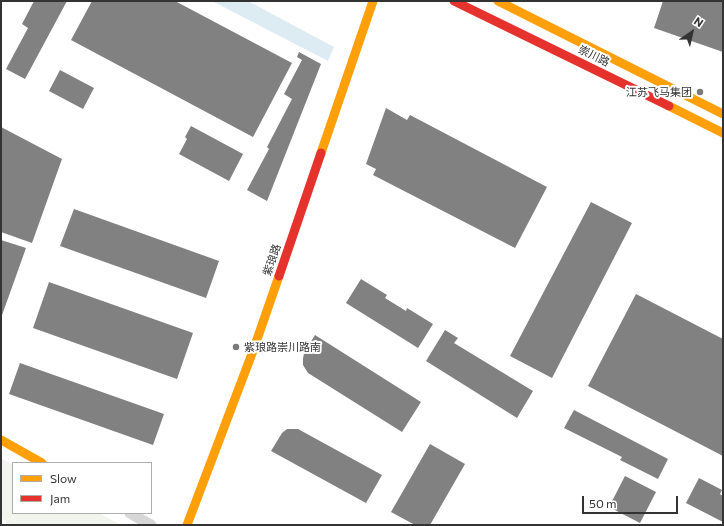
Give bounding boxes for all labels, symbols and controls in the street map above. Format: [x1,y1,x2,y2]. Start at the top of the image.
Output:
north arrow [672,12,712,52]
text: N [692,14,706,29]
street label: 崇川路 [576,43,612,69]
place label: 江苏飞马集团 [626,85,692,99]
marker: 江苏飞马集团 [695,87,705,97]
street label: 紫琅路 [260,242,284,278]
place label: 紫琅路崇川路南 [244,340,321,354]
marker: 紫琅路崇川路南 [231,342,241,352]
legend [12,462,152,514]
text: Slow [50,471,77,485]
scale bar [584,488,680,514]
text: Jam [50,491,70,505]
text: 50 m [589,496,617,510]

